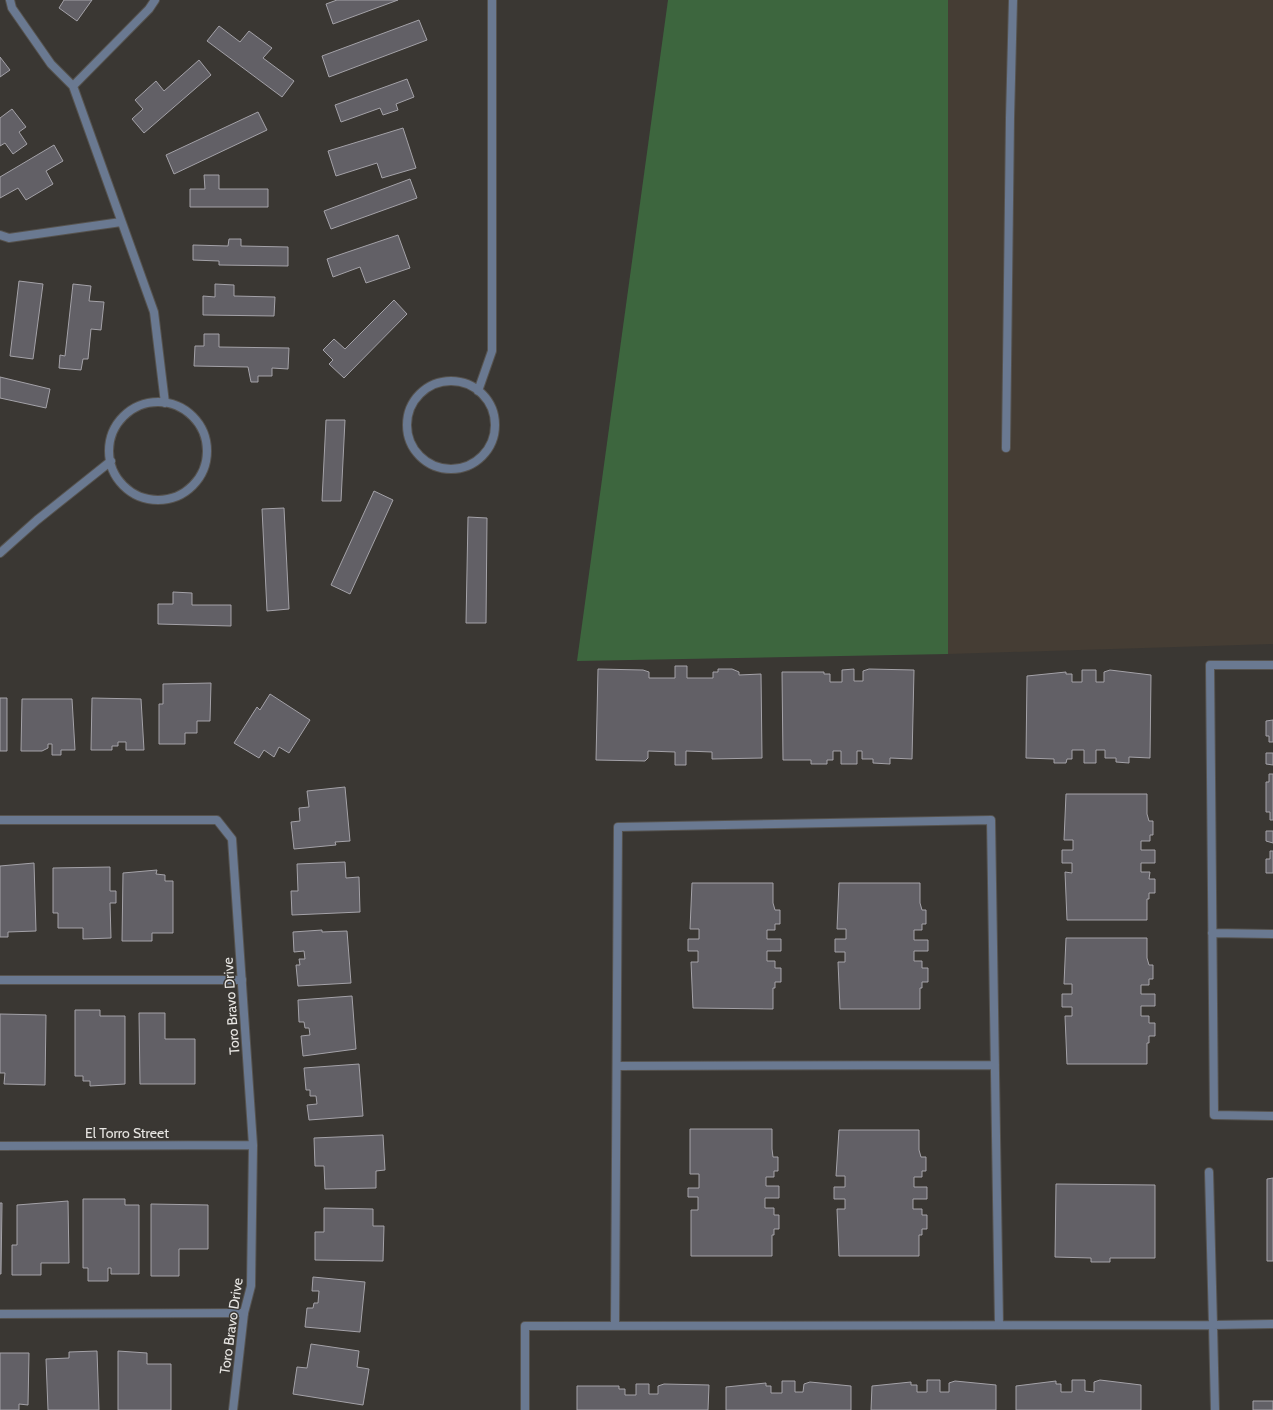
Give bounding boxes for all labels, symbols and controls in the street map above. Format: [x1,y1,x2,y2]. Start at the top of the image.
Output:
street label: Toro Bravo Drive [219,957,243,1055]
street label: El Torro Street [85,1124,169,1142]
street label: Toro Bravo Drive [215,1277,247,1375]

